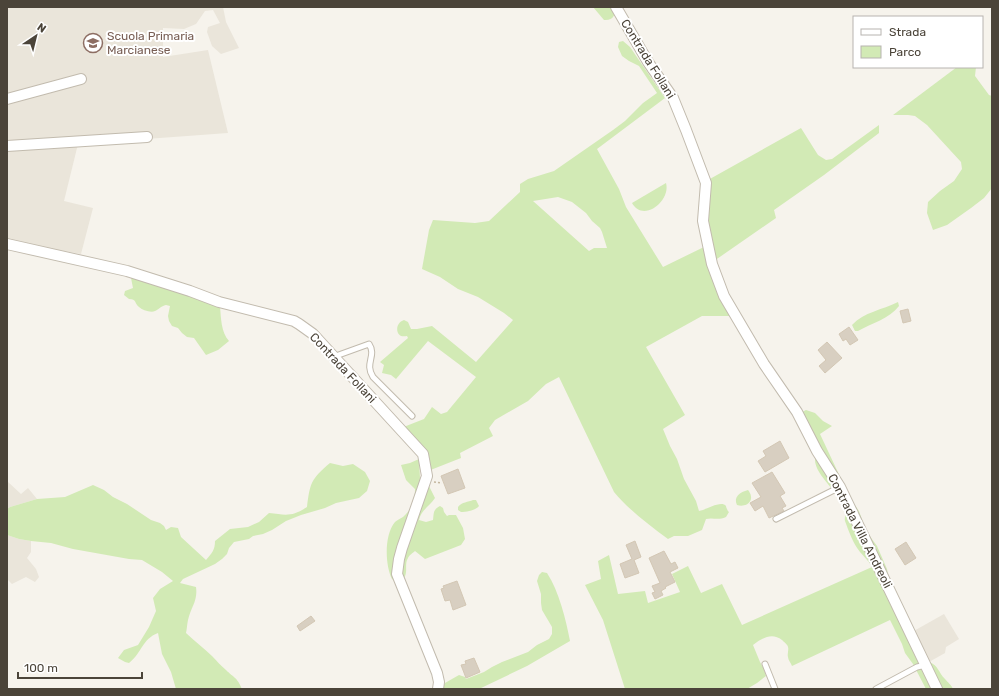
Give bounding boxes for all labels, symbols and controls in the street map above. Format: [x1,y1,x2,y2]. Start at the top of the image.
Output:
north arrow [16,16,56,56]
legend [853,16,983,68]
street label: Contrada Follani [618,17,678,101]
text: N [34,21,48,36]
text: Strada [889,25,926,39]
place label: Scuola Primaria Marcianese [107,29,194,57]
school or university icon: Scuola Primaria Marcianese [82,32,104,54]
text: Parco [889,45,921,59]
street label: Contrada Follani [307,330,379,406]
street label: Contrada Villa Andreoli [825,472,895,591]
scale bar [18,654,142,680]
text: 100 m [24,661,58,675]

